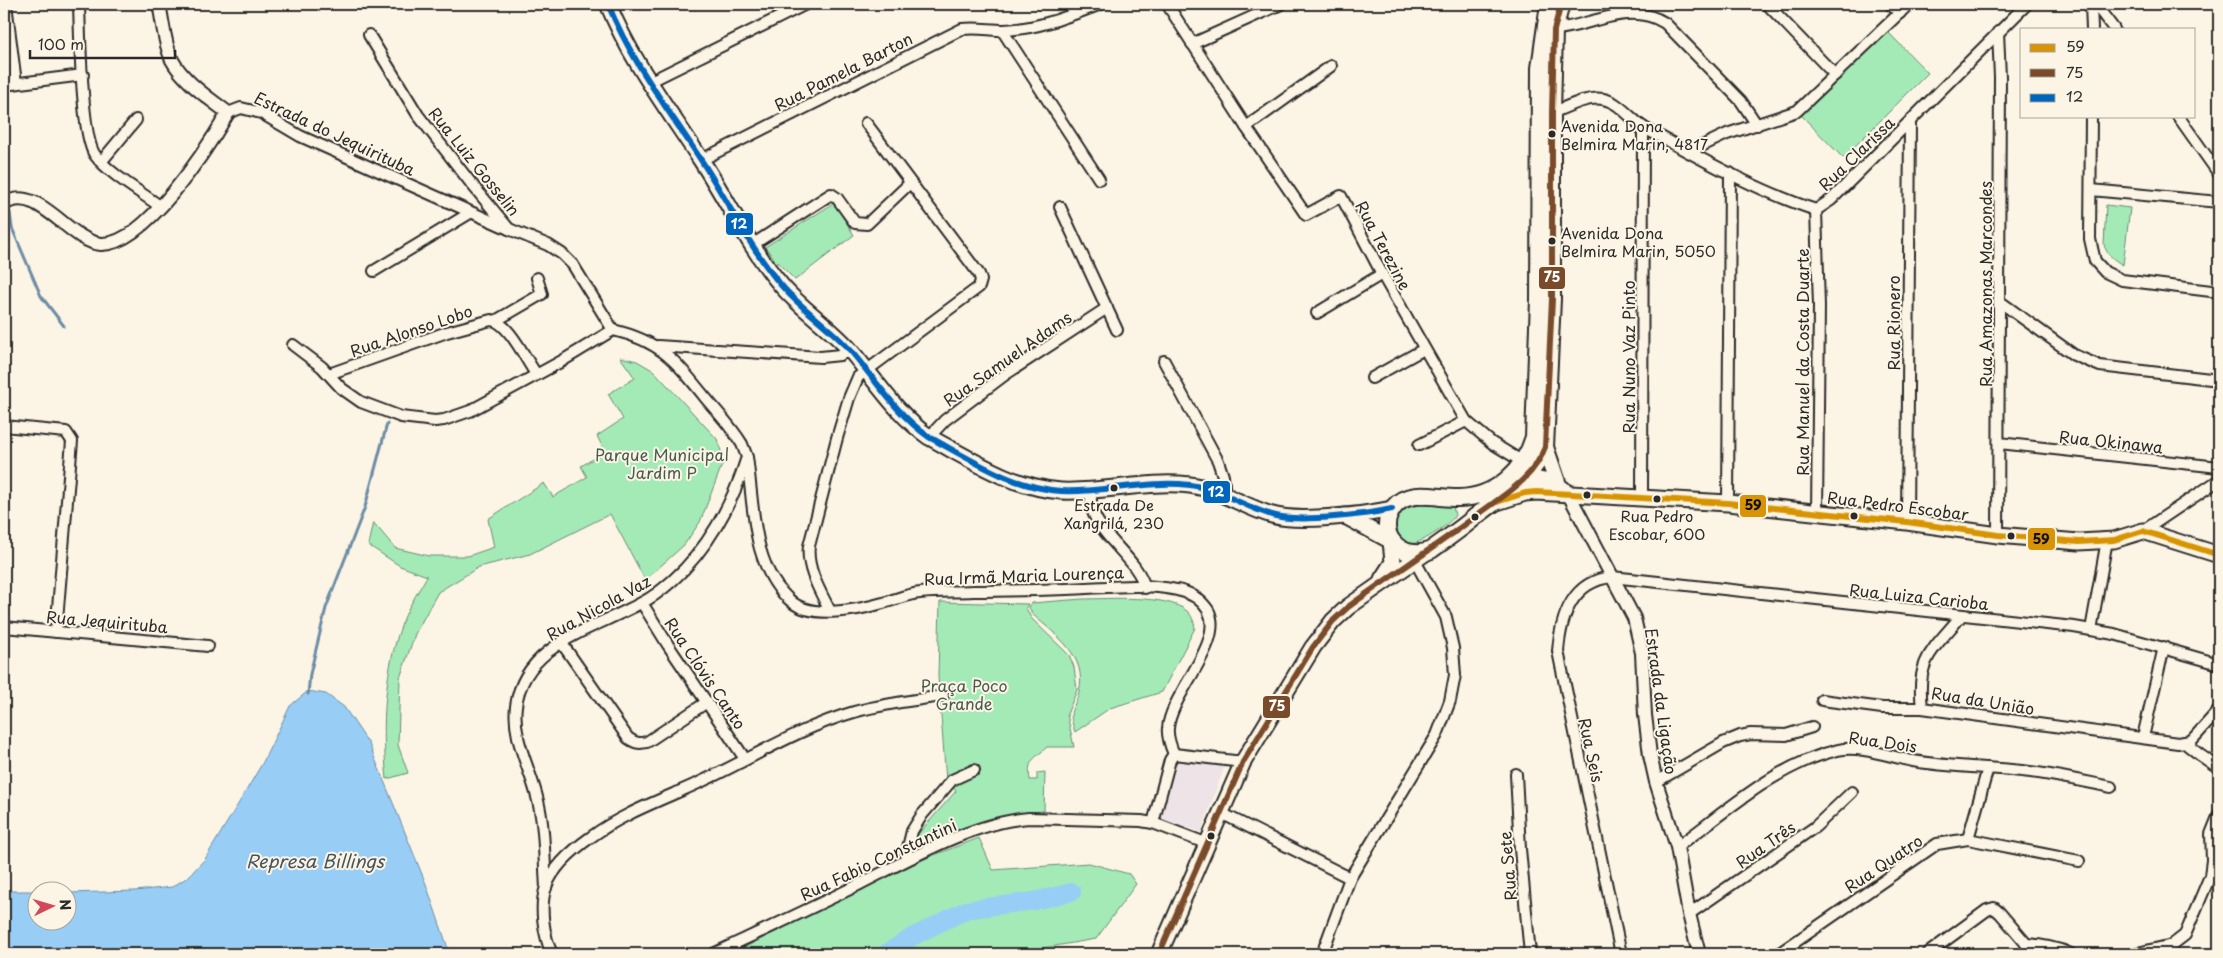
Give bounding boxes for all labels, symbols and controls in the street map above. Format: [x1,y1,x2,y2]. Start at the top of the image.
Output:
street label: Rua Pamela Barton [770,26,916,116]
scale bar [30,28,175,60]
legend [2020,28,2196,118]
text: 100 m [38,32,84,55]
text: 59 [2066,34,2085,57]
text: 75 [2066,60,2084,83]
text: 12 [2066,84,2083,107]
street label: Estrada do Jequirituba [251,85,419,181]
street label: Rua Luiz Gosselin [424,101,526,221]
street label: Rua Clarissa [1813,111,1899,195]
place label: Avenida Dona Belmira Marin, 4817 [1561,114,1708,155]
marker: Avenida Dona Belmira Marin, 4817 [1547,129,1557,139]
street label: Rua Amazonas Marcondes [1973,181,1997,387]
street label: Rua Terezine [1350,196,1418,294]
line badge: 12 [725,212,754,236]
text: 12 [731,213,747,234]
place label: Avenida Dona Belmira Marin, 5050 [1561,221,1716,262]
marker: Avenida Dona Belmira Marin, 5050 [1547,236,1557,246]
street label: Rua Manuel da Costa Duarte [1790,248,1814,476]
line badge: 75 [1538,266,1566,290]
text: 75 [1544,266,1560,287]
street label: Rua Rionero [1881,275,1905,371]
street label: Rua Nuno Vaz Pinto [1616,280,1640,434]
street label: Rua Alonso Lobo [347,298,475,362]
street label: Rua Samuel Adams [938,305,1076,411]
street label: Rua Okinawa [2058,424,2164,458]
park label: Parque Municipal Jardim P [595,442,729,484]
line badge: 12 [1202,480,1231,504]
text: 12 [1208,481,1224,502]
marker: Estrada De Xangrilá, 230 [1109,483,1119,493]
street label: Rua Pedro Escobar [1826,484,1971,526]
unlabelled marker [1582,490,1592,500]
place label: Estrada De Xangrilá, 230 [1064,493,1164,534]
marker: Rua Pedro Escobar, 600 [1652,494,1662,504]
line badge: 59 [1739,494,1767,518]
text: 59 [1744,494,1762,515]
place label: Rua Pedro Escobar, 600 [1609,504,1705,545]
unlabelled marker [1849,511,1859,521]
unlabelled marker [1470,512,1480,522]
line badge: 59 [2027,527,2056,551]
text: 59 [2032,528,2050,549]
unlabelled marker [2006,531,2016,541]
street label: Rua Irmã Maria Lourença [924,560,1125,590]
street label: Rua Nicola Vaz [541,568,655,646]
street label: Rua Luiza Carioba [1848,577,1990,615]
street label: Rua Jequirituba [45,604,169,638]
street label: Rua Clóvis Canto [660,612,752,734]
street label: Estrada da Ligação [1640,626,1684,776]
park label: Praça Poco Grande [921,673,1007,715]
street label: Rua da União [1930,680,2036,720]
line badge: 75 [1262,695,1291,719]
text: 75 [1269,695,1285,716]
street label: Rua Seis [1573,715,1611,785]
street label: Rua Dois [1847,724,1919,758]
street label: Rua Fabio Constantini [796,812,960,906]
street label: Rua Três [1730,815,1800,873]
street label: Rua Quatro [1839,828,1927,898]
street label: Rua Sete [1492,830,1522,902]
unlabelled marker [1206,831,1216,841]
water label: Represa Billings [246,847,386,874]
north arrow [28,880,78,930]
text: N [55,898,76,911]

